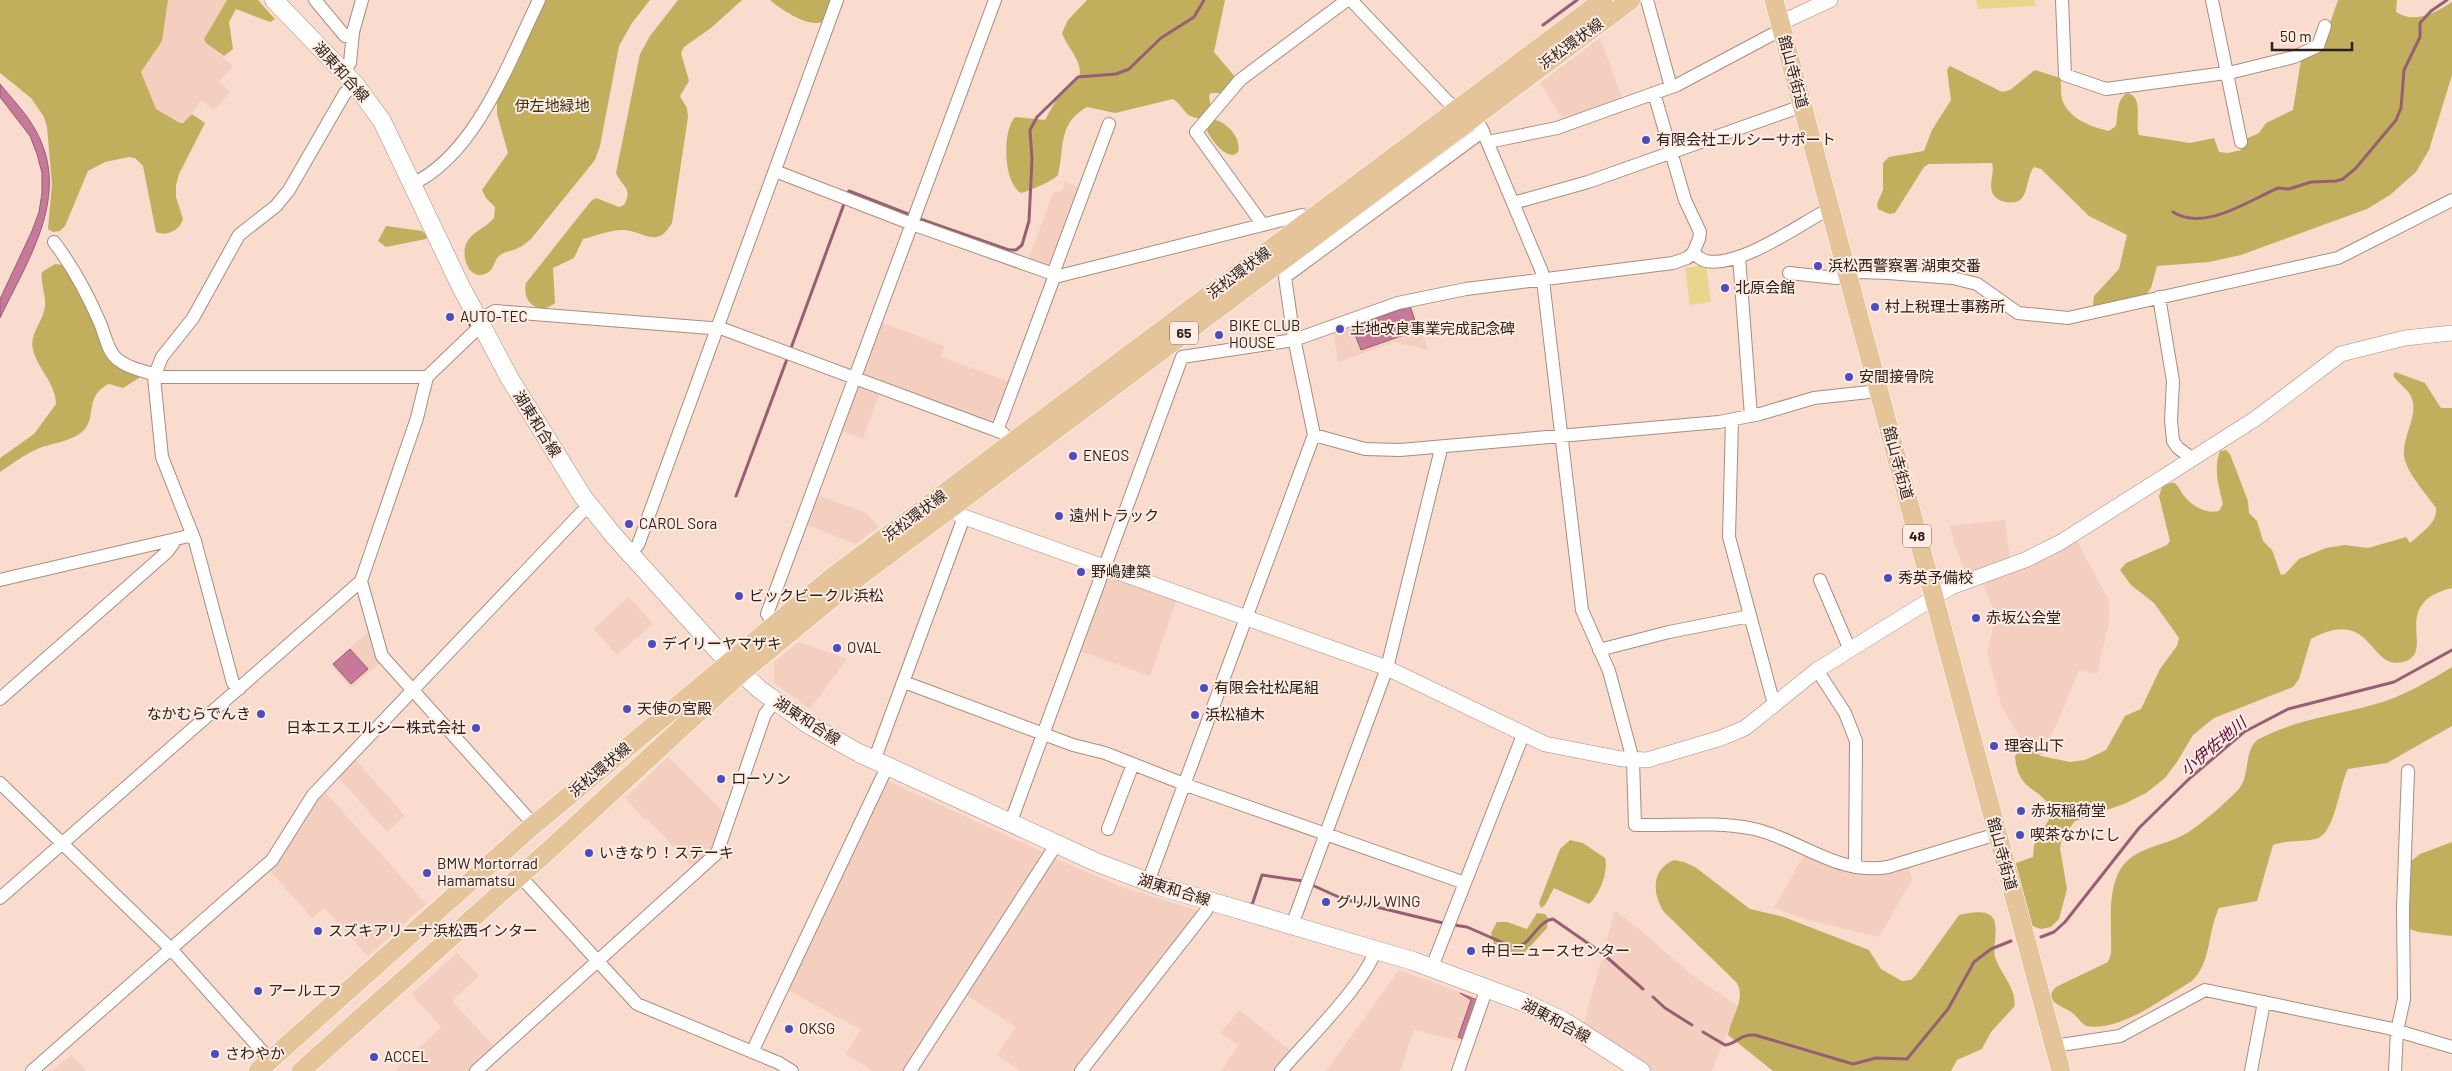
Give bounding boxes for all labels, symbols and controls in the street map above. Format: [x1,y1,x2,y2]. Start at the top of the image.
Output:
street label: 浜松環状線 [1535,14,1606,73]
scale bar [2272,20,2352,52]
text: 50 m [2280,27,2312,45]
street label: 舘山寺街道 [1776,33,1812,110]
street label: 湖東和合線 [310,37,374,105]
park label: 伊左地緑地 [514,96,590,114]
place label: 有限会社エルシーサポート [1656,130,1836,148]
marker: 有限会社エルシーサポート [1640,134,1652,146]
street label: 浜松環状線 [1203,242,1274,302]
place label: 浜松西警察署 湖東交番 [1828,256,1981,274]
marker: 浜松西警察署 湖東交番 [1812,260,1824,272]
place label: 北原会館 [1735,278,1795,296]
marker: 北原会館 [1719,282,1731,294]
place label: 村上税理士事務所 [1885,297,2005,315]
marker: 村上税理士事務所 [1869,301,1881,313]
place label: AUTO-TEC [460,307,528,325]
marker: AUTO-TEC [444,311,456,323]
place label: BIKE CLUB HOUSE [1229,316,1300,351]
place label: 土地改良事業完成記念碑 [1350,319,1515,337]
road number: 65 [1170,322,1198,344]
marker: 土地改良事業完成記念碑 [1334,323,1346,335]
marker: BIKE CLUB HOUSE [1213,329,1225,341]
place label: 安間接骨院 [1859,367,1934,385]
marker: 安間接骨院 [1843,371,1855,383]
street label: 湖東和合線 [510,387,565,460]
street label: 舘山寺街道 [1881,424,1917,501]
place label: ENEOS [1083,446,1129,464]
marker: ENEOS [1067,450,1079,462]
street label: 浜松環状線 [879,485,950,545]
place label: 遠州トラック [1069,506,1159,524]
marker: 遠州トラック [1053,510,1065,522]
place label: CAROL Sora [639,514,717,532]
marker: CAROL Sora [623,518,635,530]
road number: 48 [1903,524,1931,548]
place label: 野嶋建築 [1091,562,1151,580]
marker: 野嶋建築 [1075,566,1087,578]
place label: 秀英予備校 [1898,568,1973,586]
marker: 秀英予備校 [1882,572,1894,584]
place label: ビックビークル浜松 [749,586,884,604]
marker: ビックビークル浜松 [733,590,745,602]
place label: 赤坂公会堂 [1986,608,2061,626]
marker: 赤坂公会堂 [1970,612,1982,624]
place label: デイリーヤマザキ [662,634,782,652]
marker: デイリーヤマザキ [646,638,658,650]
place label: OVAL [847,638,881,656]
marker: OVAL [831,642,843,654]
place label: 有限会社松尾組 [1214,678,1319,696]
marker: 有限会社松尾組 [1198,682,1210,694]
street label: 湖東和合線 [771,692,844,748]
place label: 天使の宮殿 [637,699,712,717]
marker: 天使の宮殿 [621,703,633,715]
place label: なかむらでんき [146,704,251,722]
place label: 浜松植木 [1205,705,1265,723]
marker: なかむらでんき [255,708,267,720]
marker: 浜松植木 [1189,709,1201,721]
water label: 小伊佐地川 [2176,711,2251,779]
place label: 日本エスエルシー株式会社 [286,718,466,736]
marker: 日本エスエルシー株式会社 [470,722,482,734]
place label: 理容山下 [2004,736,2064,754]
street label: 浜松環状線 [565,738,634,800]
marker: 理容山下 [1988,740,2000,752]
place label: ローソン [731,769,791,787]
marker: ローソン [715,773,727,785]
place label: 赤坂稲荷堂 [2031,801,2106,819]
marker: 赤坂稲荷堂 [2015,805,2027,817]
street label: 舘山寺街道 [1985,815,2021,892]
place label: 喫茶なかにし [2030,825,2120,843]
marker: 喫茶なかにし [2014,829,2026,841]
place label: いきなり！ステーキ [599,843,734,861]
marker: いきなり！ステーキ [583,847,595,859]
place label: BMW Mortorrad Hamamatsu [437,854,538,889]
marker: BMW Mortorrad Hamamatsu [421,867,433,879]
street label: 湖東和合線 [1136,869,1213,909]
place label: グリル WING [1336,892,1420,910]
marker: グリル WING [1320,896,1332,908]
place label: スズキアリーナ浜松西インター [328,921,538,939]
marker: スズキアリーナ浜松西インター [312,925,324,937]
place label: 中日ニュースセンター [1481,941,1630,959]
marker: 中日ニュースセンター [1465,945,1477,957]
place label: アールエフ [268,981,342,999]
marker: アールエフ [252,985,264,997]
street label: 湖東和合線 [1519,995,1594,1046]
place label: OKSG [799,1019,835,1037]
marker: OKSG [783,1023,795,1035]
place label: さわやか [225,1044,285,1062]
place label: ACCEL [384,1047,429,1065]
marker: さわやか [209,1048,221,1060]
marker: ACCEL [368,1051,380,1063]

